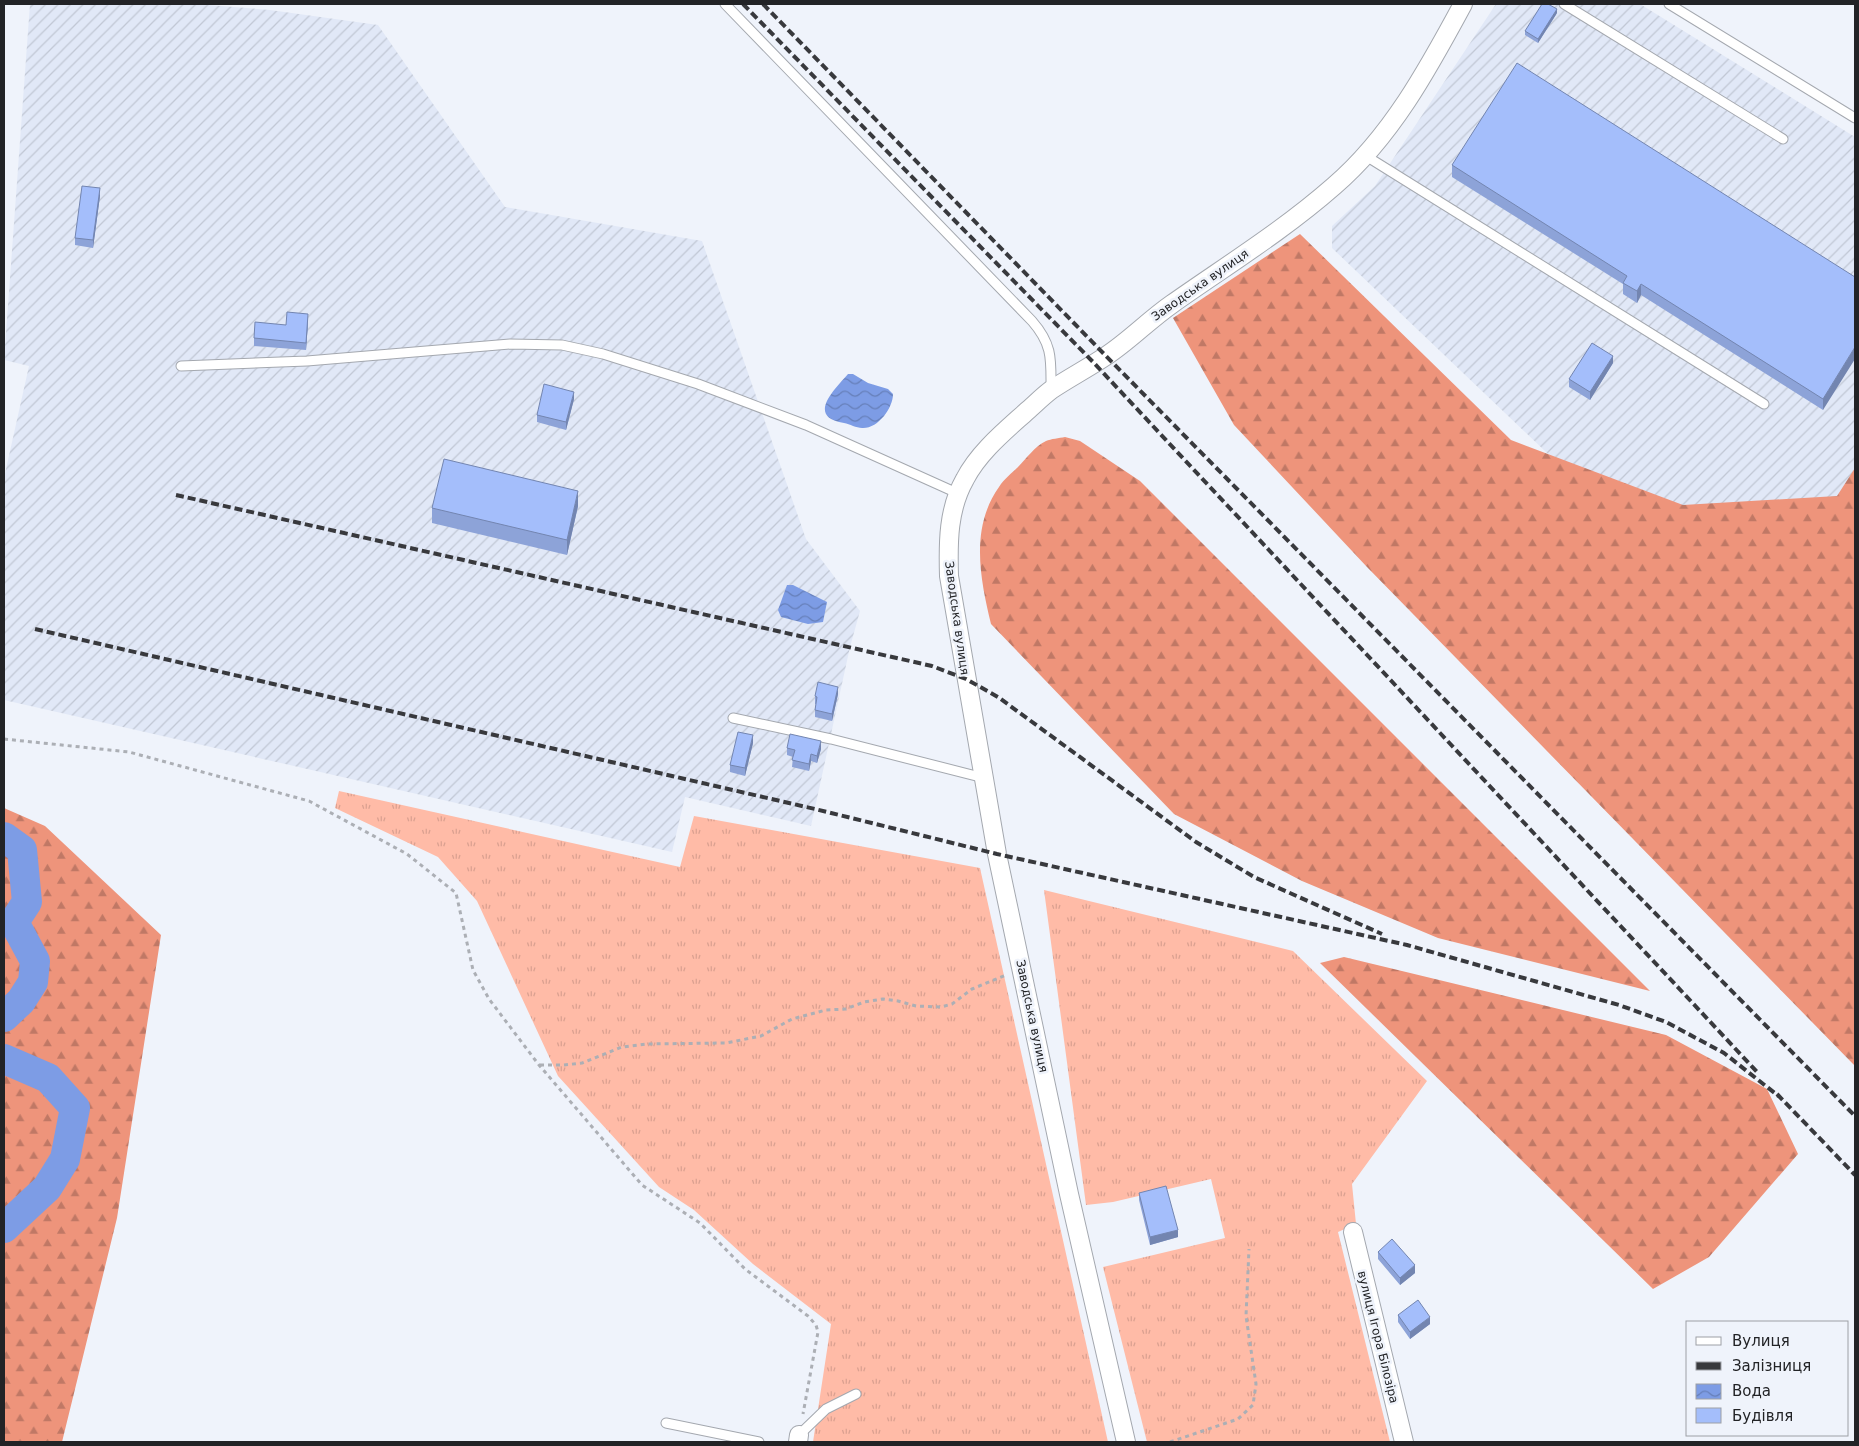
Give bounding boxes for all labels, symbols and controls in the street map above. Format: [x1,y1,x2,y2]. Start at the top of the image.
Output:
street label: Заводська вулиця [1149,246,1251,324]
street label: Заводська вулиця [942,560,972,676]
street label: Заводська вулиця [1013,958,1051,1074]
street label: вулиця Ігора Білозіра [1355,1269,1401,1405]
legend [1686,1321,1849,1436]
text: Вулиця [1732,1332,1790,1350]
text: Залізниця [1732,1357,1811,1375]
text: Вода [1732,1382,1771,1400]
text: Будівля [1732,1407,1793,1425]

